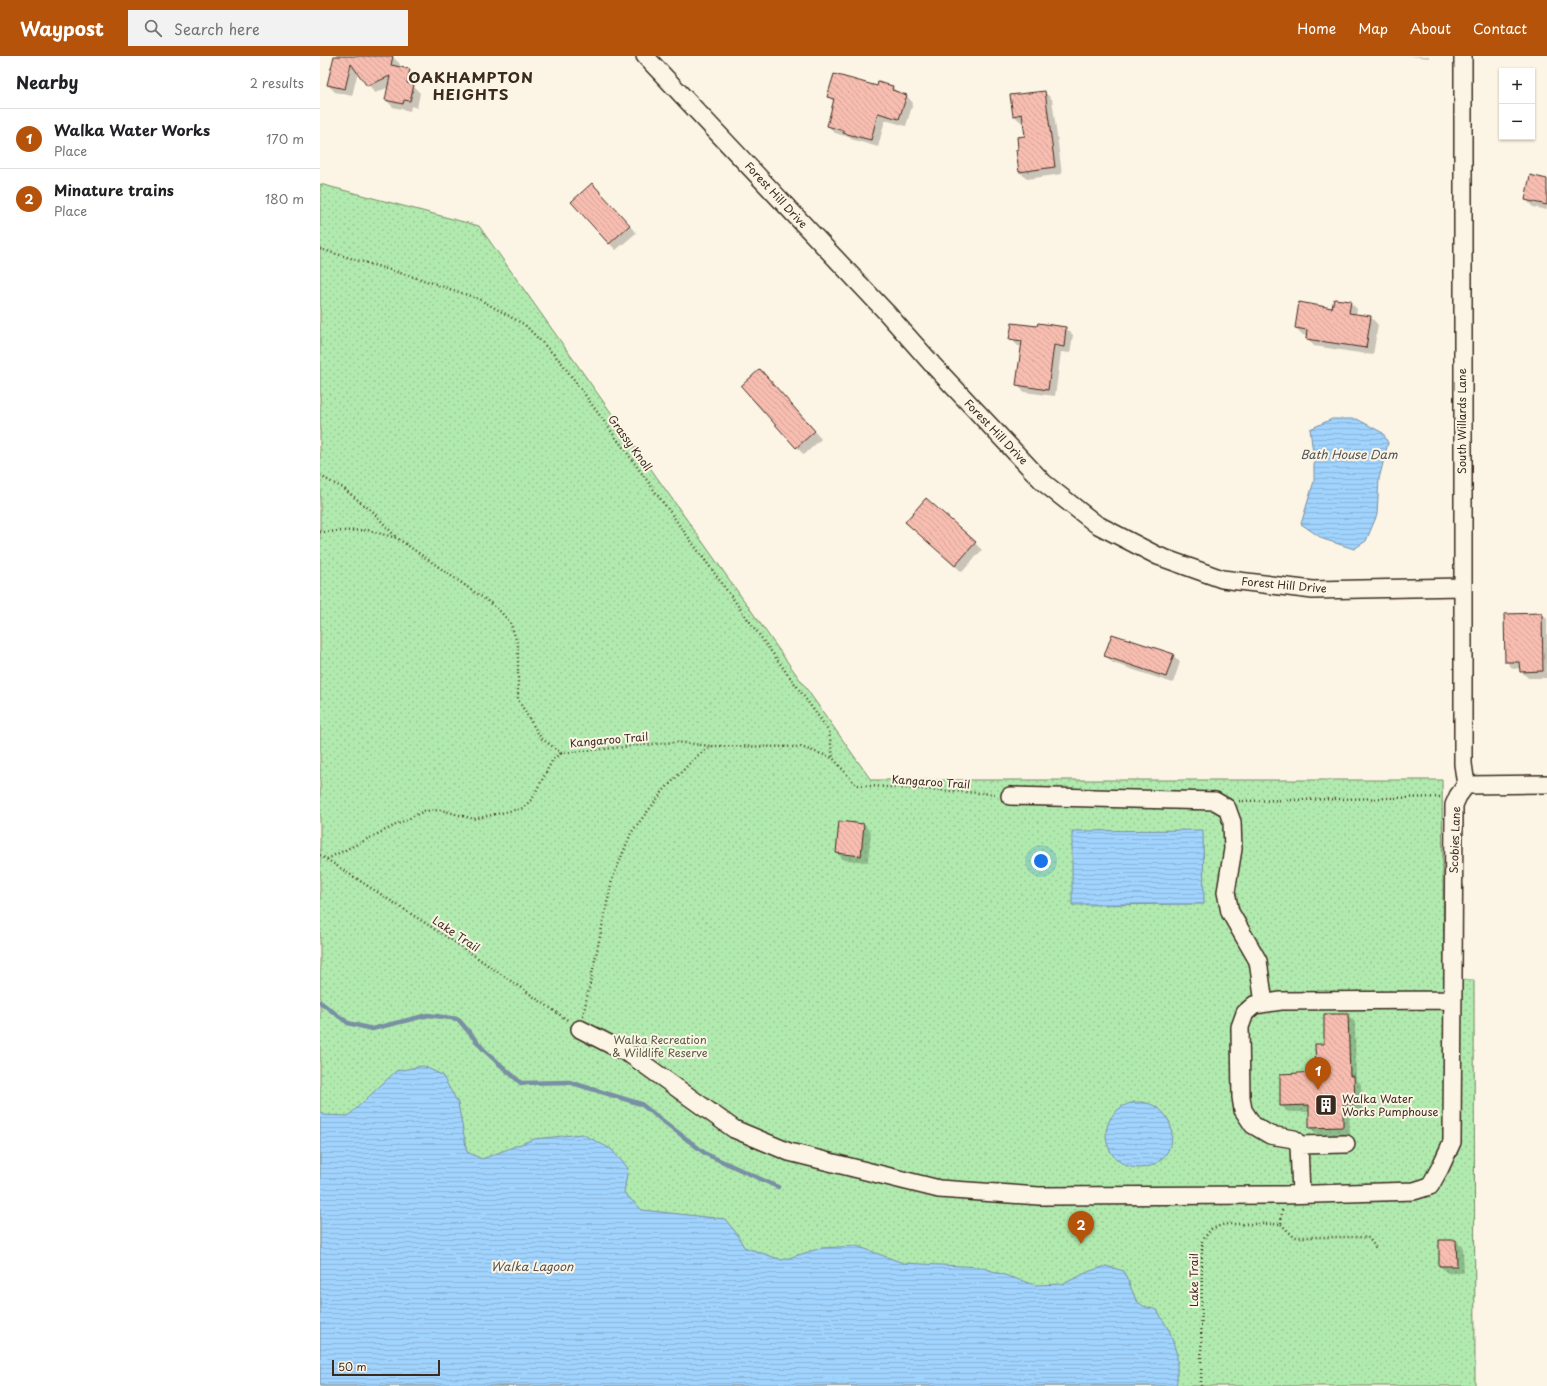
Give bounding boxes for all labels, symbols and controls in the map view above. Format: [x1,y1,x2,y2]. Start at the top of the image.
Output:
search box [128,10,408,46]
text: Waypost [20,14,104,42]
icon: search [142,17,164,39]
text: Search here [174,17,260,40]
text: Home [1297,18,1336,39]
text: Map [1358,18,1388,39]
text: About [1410,18,1451,39]
text: Contact [1473,18,1527,39]
district label: OAKHAMPTON HEIGHTS [408,65,534,105]
map controls [1499,68,1535,140]
button: + [1499,68,1535,104]
text: Nearby [16,69,78,95]
text: 2 results [250,73,304,92]
button: − [1499,104,1535,140]
text: Walka Water Works [54,118,210,141]
text: 1 [26,129,32,148]
text: 170 m [266,129,304,148]
text: Place [54,141,87,160]
street label: Forest Hill Drive [741,158,812,232]
text: Minature trains [54,178,174,201]
text: 2 [24,189,34,208]
text: 180 m [265,189,304,208]
text: Place [54,201,87,220]
street label: South Willards Lane [1453,368,1470,474]
street label: Forest Hill Drive [961,395,1032,468]
street label: Grassy Knoll [604,411,657,474]
water label: Bath House Dam [1300,445,1398,463]
street label: Forest Hill Drive [1241,572,1328,597]
street label: Kangaroo Trail [569,728,649,751]
street label: Kangaroo Trail [891,770,971,793]
street label: Scobies Lane [1445,806,1464,874]
your location [1031,851,1051,871]
street label: Lake Trail [429,912,483,956]
park label: Walka Recreation & Wildlife Reserve [612,1031,708,1061]
pin: 1 [1305,1057,1331,1090]
place label: Walka Water Works Pumphouse [1342,1090,1438,1120]
building icon: Walka Water Works Pumphouse [1313,1092,1339,1118]
pin: 2 [1068,1211,1094,1244]
street label: Lake Trail [1185,1253,1202,1307]
water label: Walka Lagoon [491,1257,574,1275]
scale bar [332,1358,440,1377]
text: 50 m [338,1358,367,1375]

